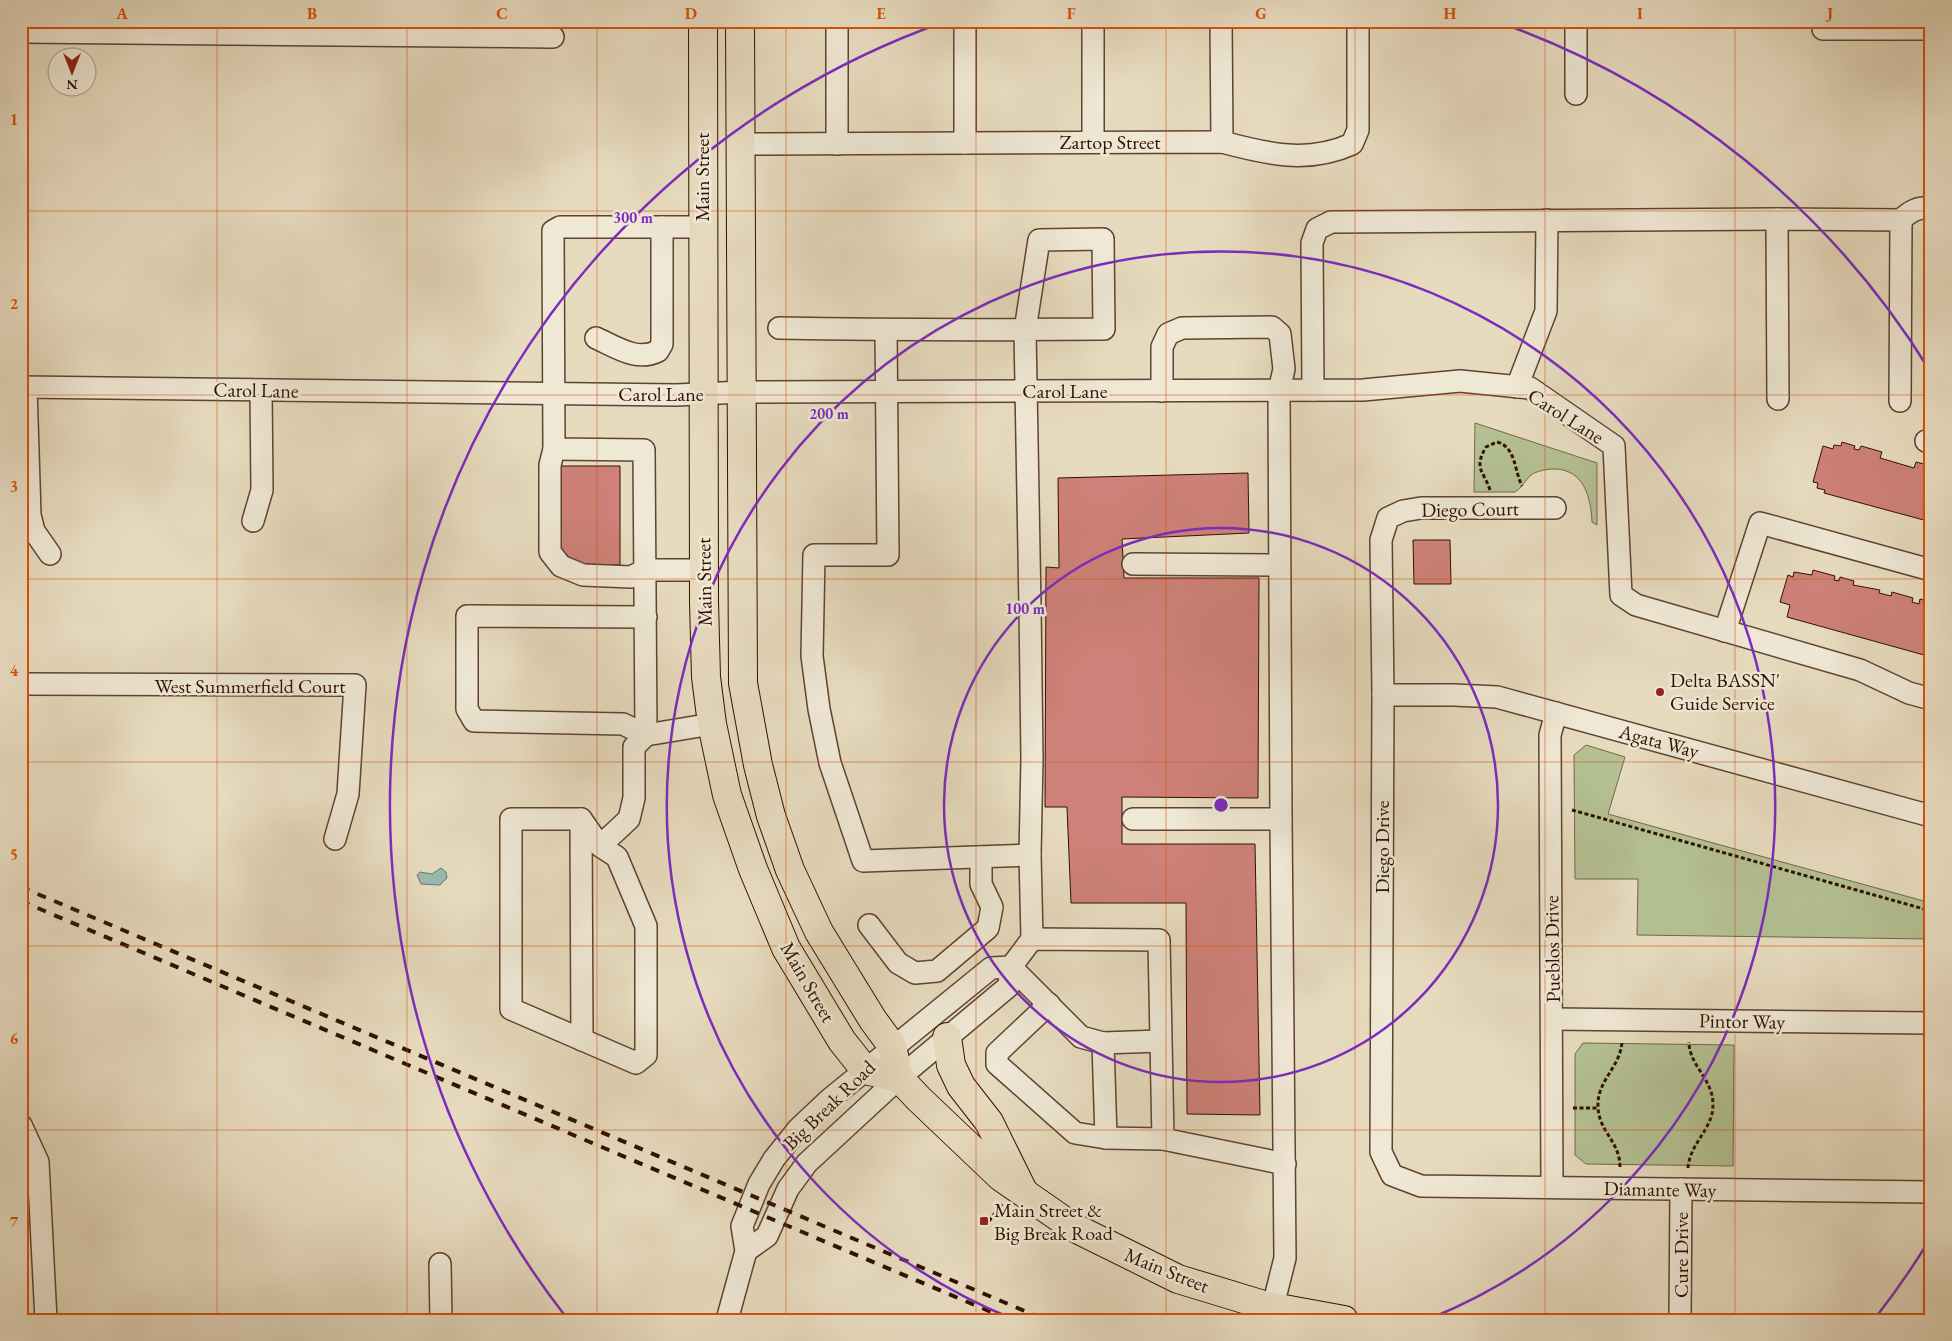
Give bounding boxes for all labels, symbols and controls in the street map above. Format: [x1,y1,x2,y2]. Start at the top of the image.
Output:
text: A [115,3,128,24]
text: B [307,3,317,24]
text: C [496,3,508,24]
text: D [685,3,697,24]
text: E [876,3,886,24]
text: F [1067,3,1076,24]
text: G [1255,3,1267,24]
text: H [1444,3,1457,24]
text: I [1637,3,1643,24]
text: J [1825,3,1833,24]
north arrow [48,48,98,98]
text: N [66,76,78,94]
text: 1 [10,109,18,130]
street label: Zartop Street [1059,129,1161,155]
street label: Main Street [689,132,715,222]
text: 300 m [613,208,653,227]
text: 2 [10,293,19,314]
street label: Carol Lane [213,376,299,404]
street label: Carol Lane [1022,378,1108,404]
street label: Carol Lane [618,381,704,407]
street label: Carol Lane [1523,382,1609,450]
text: 200 m [809,404,849,423]
text: 3 [10,476,18,497]
street label: Diego Court [1421,495,1520,523]
street label: Main Street [690,537,718,627]
text: 100 m [1005,599,1045,618]
text: 4 [10,660,19,681]
place label: Delta BASSN' Guide Service [1670,667,1780,716]
street label: West Summerfield Court [155,673,346,699]
marker: Delta BASSN' Guide Service [1654,686,1666,698]
street label: Agata Way [1615,718,1702,764]
centre of rings [1212,796,1230,814]
street label: Diego Drive [1369,800,1395,894]
text: 5 [10,844,18,865]
street label: Pueblos Drive [1538,895,1566,1003]
street label: Main Street [774,937,842,1028]
street label: Pintor Way [1699,1007,1786,1035]
text: 6 [10,1028,19,1049]
street label: Big Break Road [777,1054,881,1156]
street label: Diamante Way [1603,1175,1717,1203]
place label: Main Street & Big Break Road [994,1197,1114,1246]
text: 7 [10,1211,19,1232]
street label: Cure Drive [1668,1212,1694,1298]
marker: Main Street & Big Break Road [978,1215,990,1227]
street label: Main Street [1121,1241,1214,1299]

